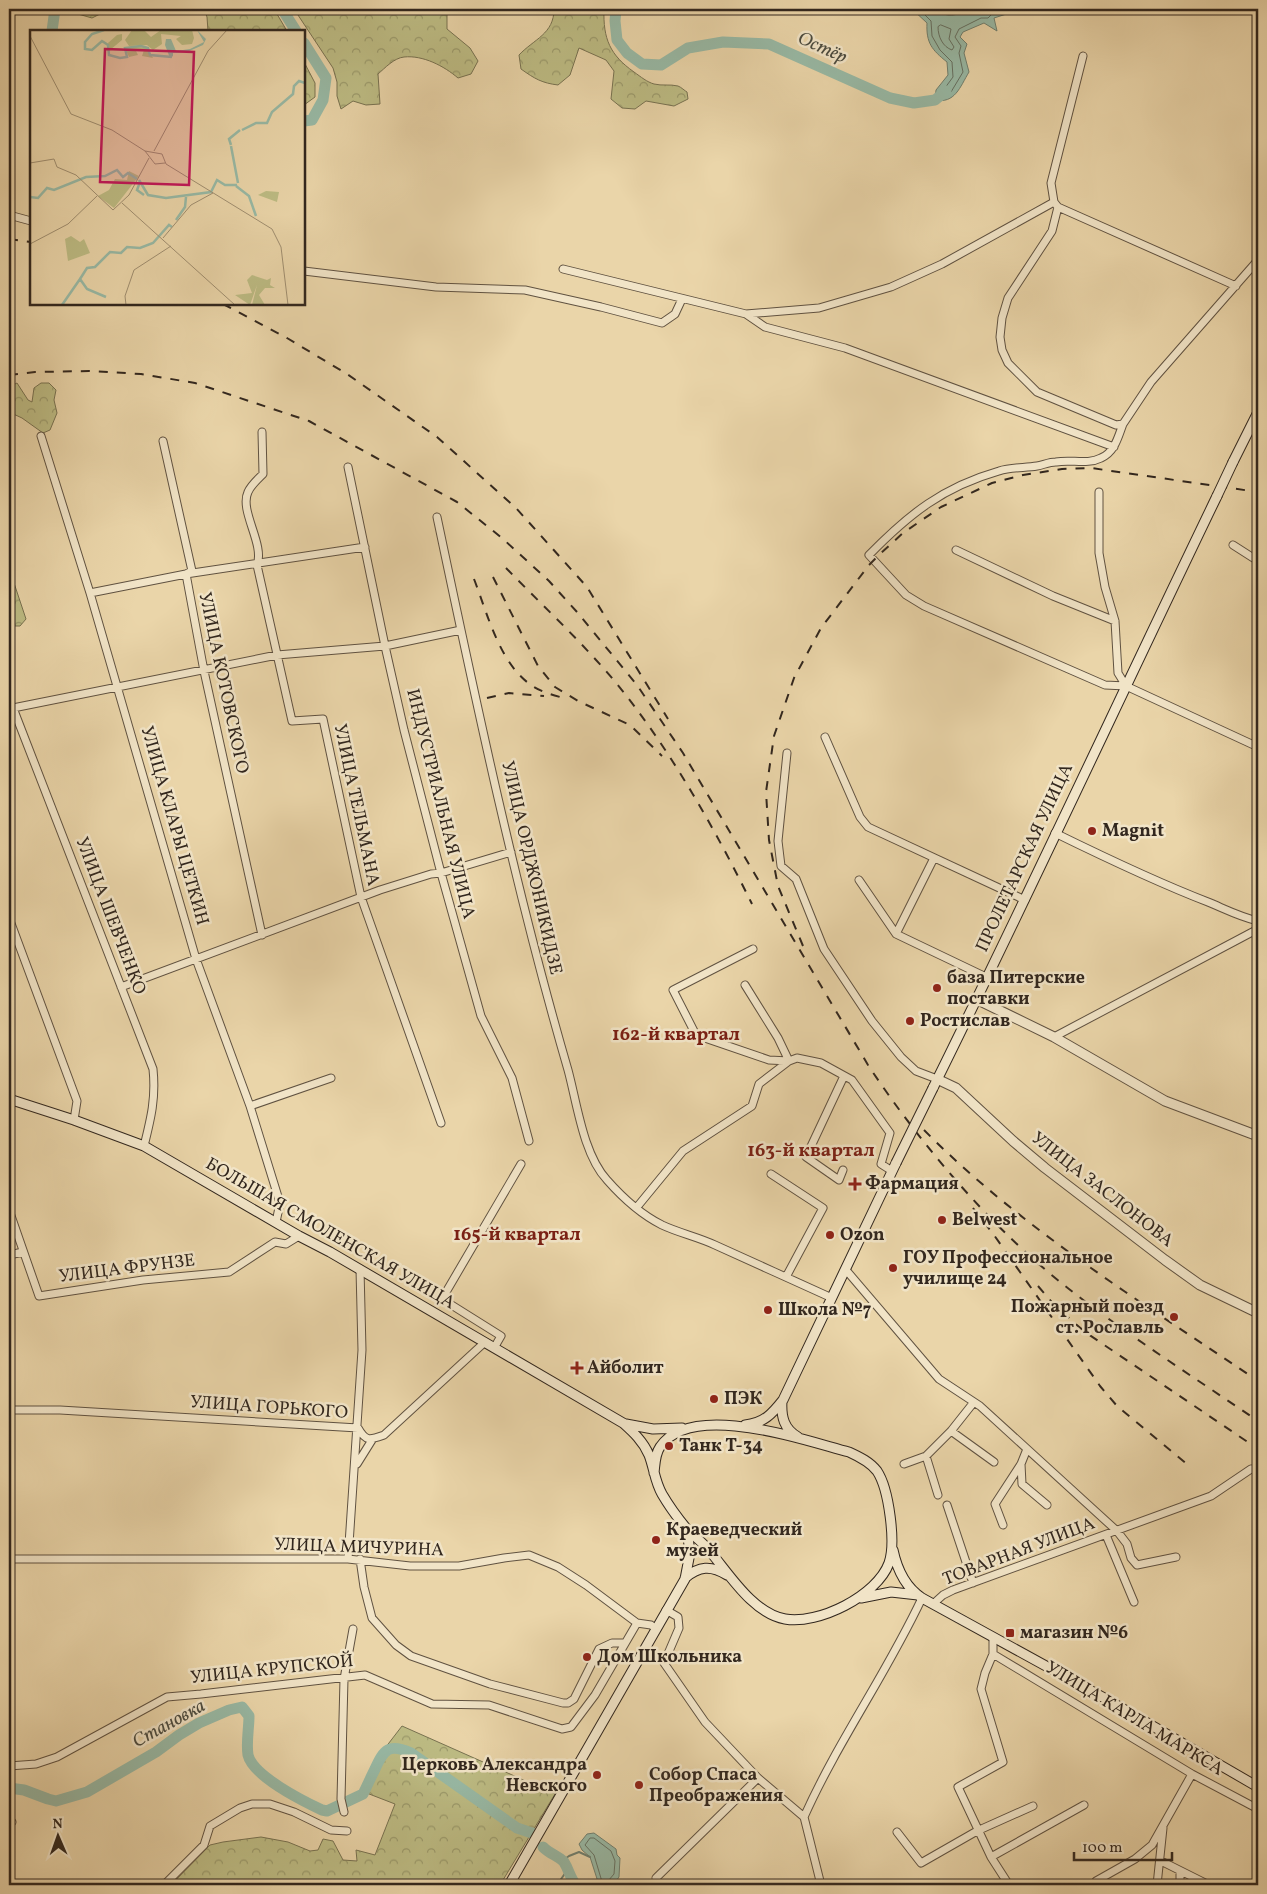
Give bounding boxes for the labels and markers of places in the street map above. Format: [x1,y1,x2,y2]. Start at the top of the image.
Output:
place label: Magnit [1102,819,1164,844]
marker: Magnit [1086,825,1098,837]
place label: база Питерские поставки [947,966,1085,1012]
marker: база Питерские поставки [931,982,943,994]
place label: Ростислав [920,1009,1010,1034]
marker: Ростислав [904,1015,916,1027]
place label: Фармация [865,1172,959,1197]
marker: Фармация [849,1178,861,1190]
place label: Belwest [952,1208,1018,1233]
marker: Belwest [936,1214,948,1226]
place label: Ozon [840,1223,885,1248]
marker: Ozon [824,1229,836,1241]
place label: ГОУ Профессиональное училище 24 [903,1246,1113,1292]
marker: ГОУ Профессиональное училище 24 [887,1262,899,1274]
place label: Пожарный поезд ст. Рославль [1011,1295,1164,1341]
place label: Школа №7 [778,1298,872,1323]
marker: Школа №7 [762,1304,774,1316]
marker: Пожарный поезд ст. Рославль [1168,1311,1180,1323]
place label: Айболит [587,1356,664,1381]
marker: Айболит [571,1362,583,1374]
place label: ПЭК [724,1387,762,1412]
marker: ПЭК [708,1393,720,1405]
place label: Танк Т-34 [679,1434,763,1459]
marker: Танк Т-34 [663,1440,675,1452]
place label: Краеведческий музей [666,1518,802,1564]
marker: Краеведческий музей [650,1534,662,1546]
place label: магазин №6 [1020,1621,1128,1646]
marker: магазин №6 [1004,1627,1016,1639]
place label: Дом Школьника [597,1645,742,1670]
marker: Дом Школьника [581,1651,593,1663]
place label: Церковь Александра Невского [402,1753,587,1799]
place label: Собор Спаса Преображения [649,1763,783,1809]
marker: Церковь Александра Невского [591,1769,603,1781]
marker: Собор Спаса Преображения [633,1779,645,1791]

